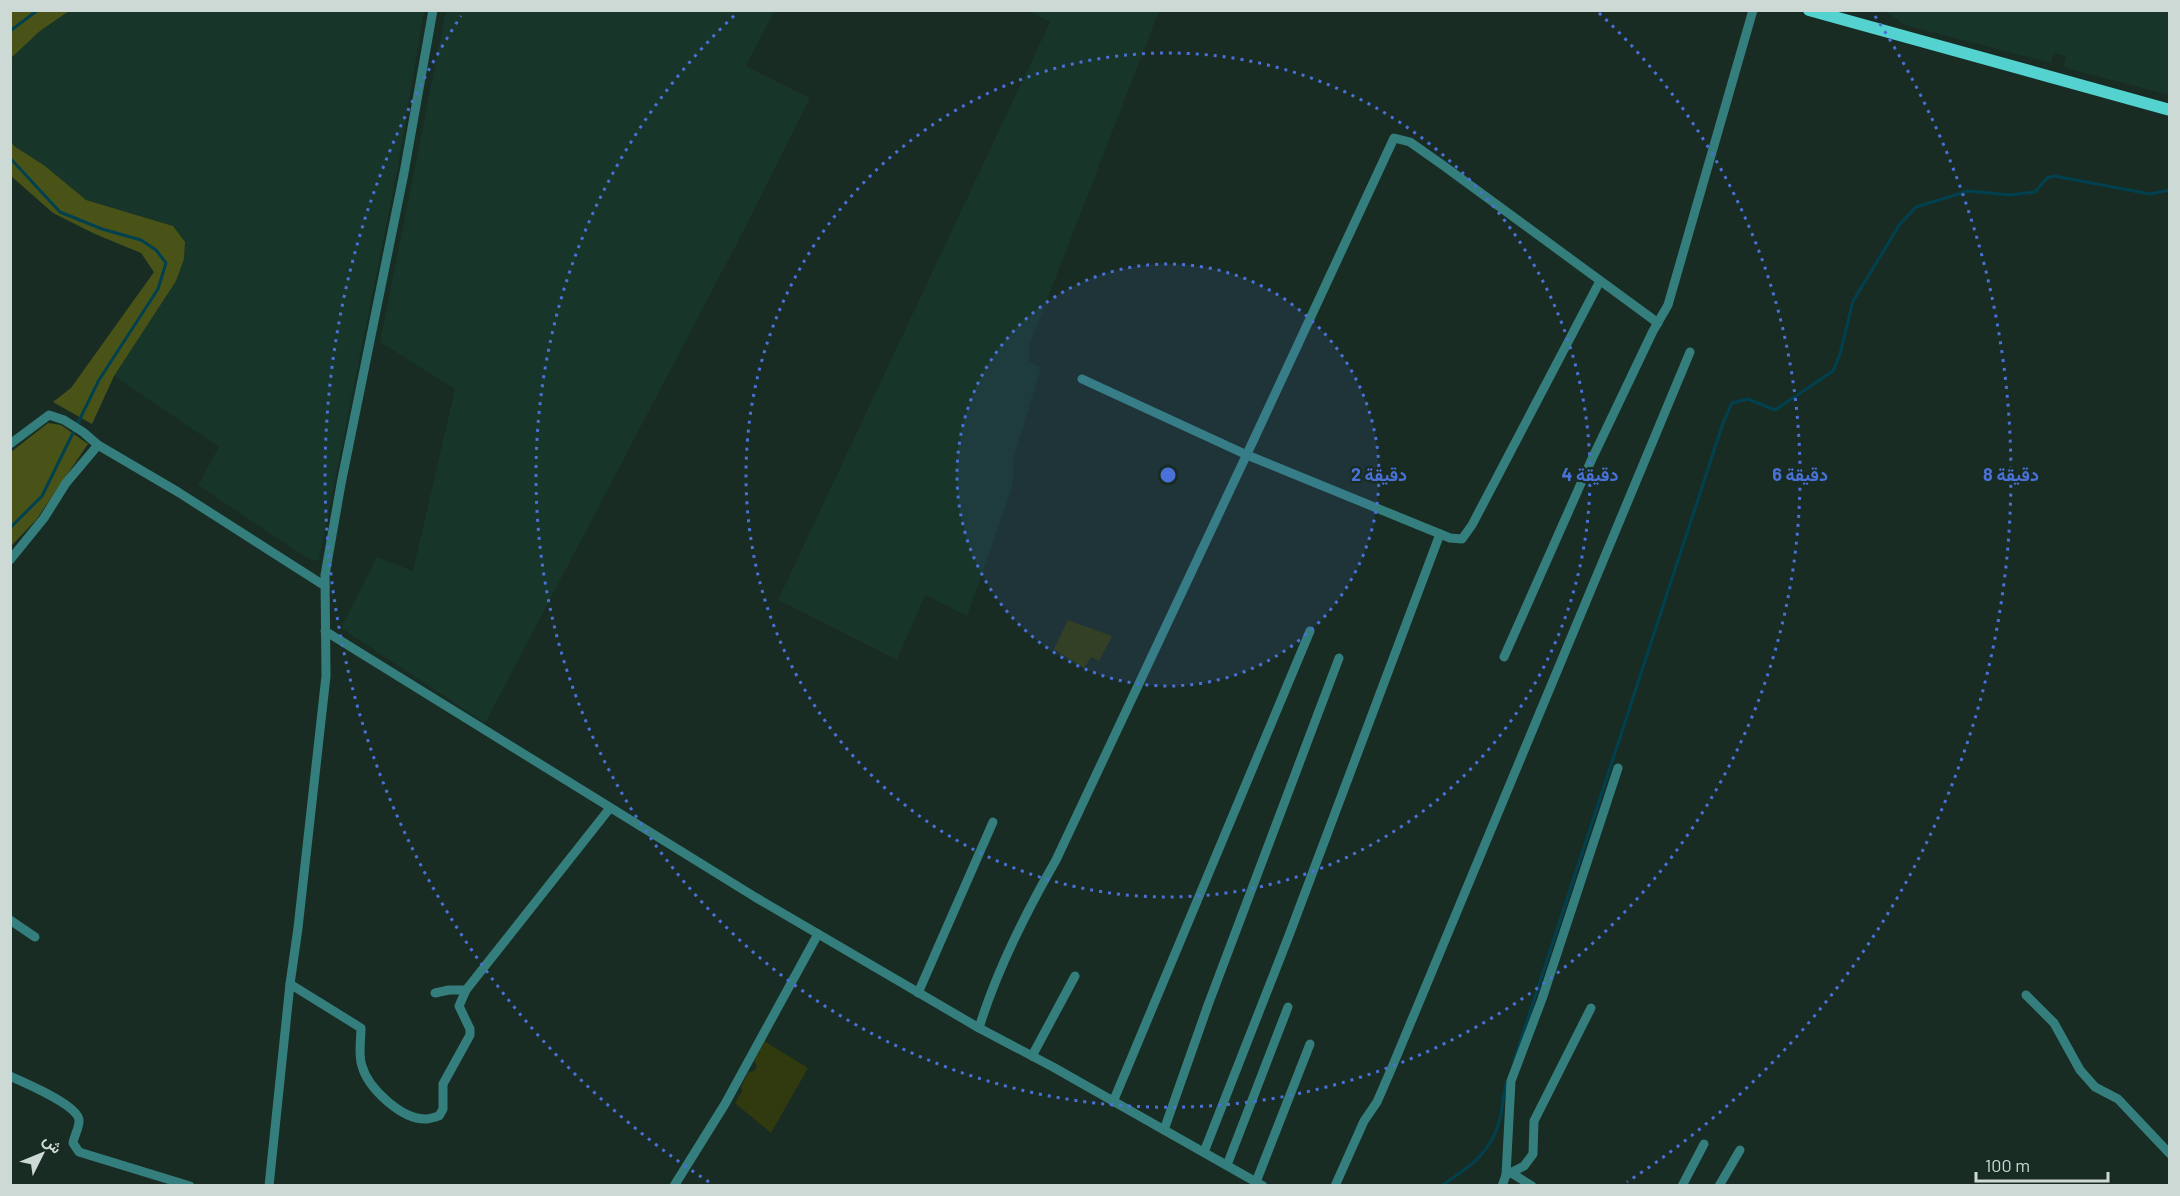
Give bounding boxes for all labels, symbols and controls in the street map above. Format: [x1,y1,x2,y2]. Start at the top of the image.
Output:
text: 2 دقيقة [1351,463,1407,486]
text: 4 دقيقة [1562,463,1618,486]
text: 6 دقيقة [1772,463,1828,486]
text: 8 دقيقة [1983,463,2039,486]
centre of rings [1158,465,1178,485]
north arrow [12,1124,72,1184]
text: ش [39,1130,67,1158]
scale bar [1976,1145,2108,1183]
text: 100 m [1985,1154,2030,1176]

